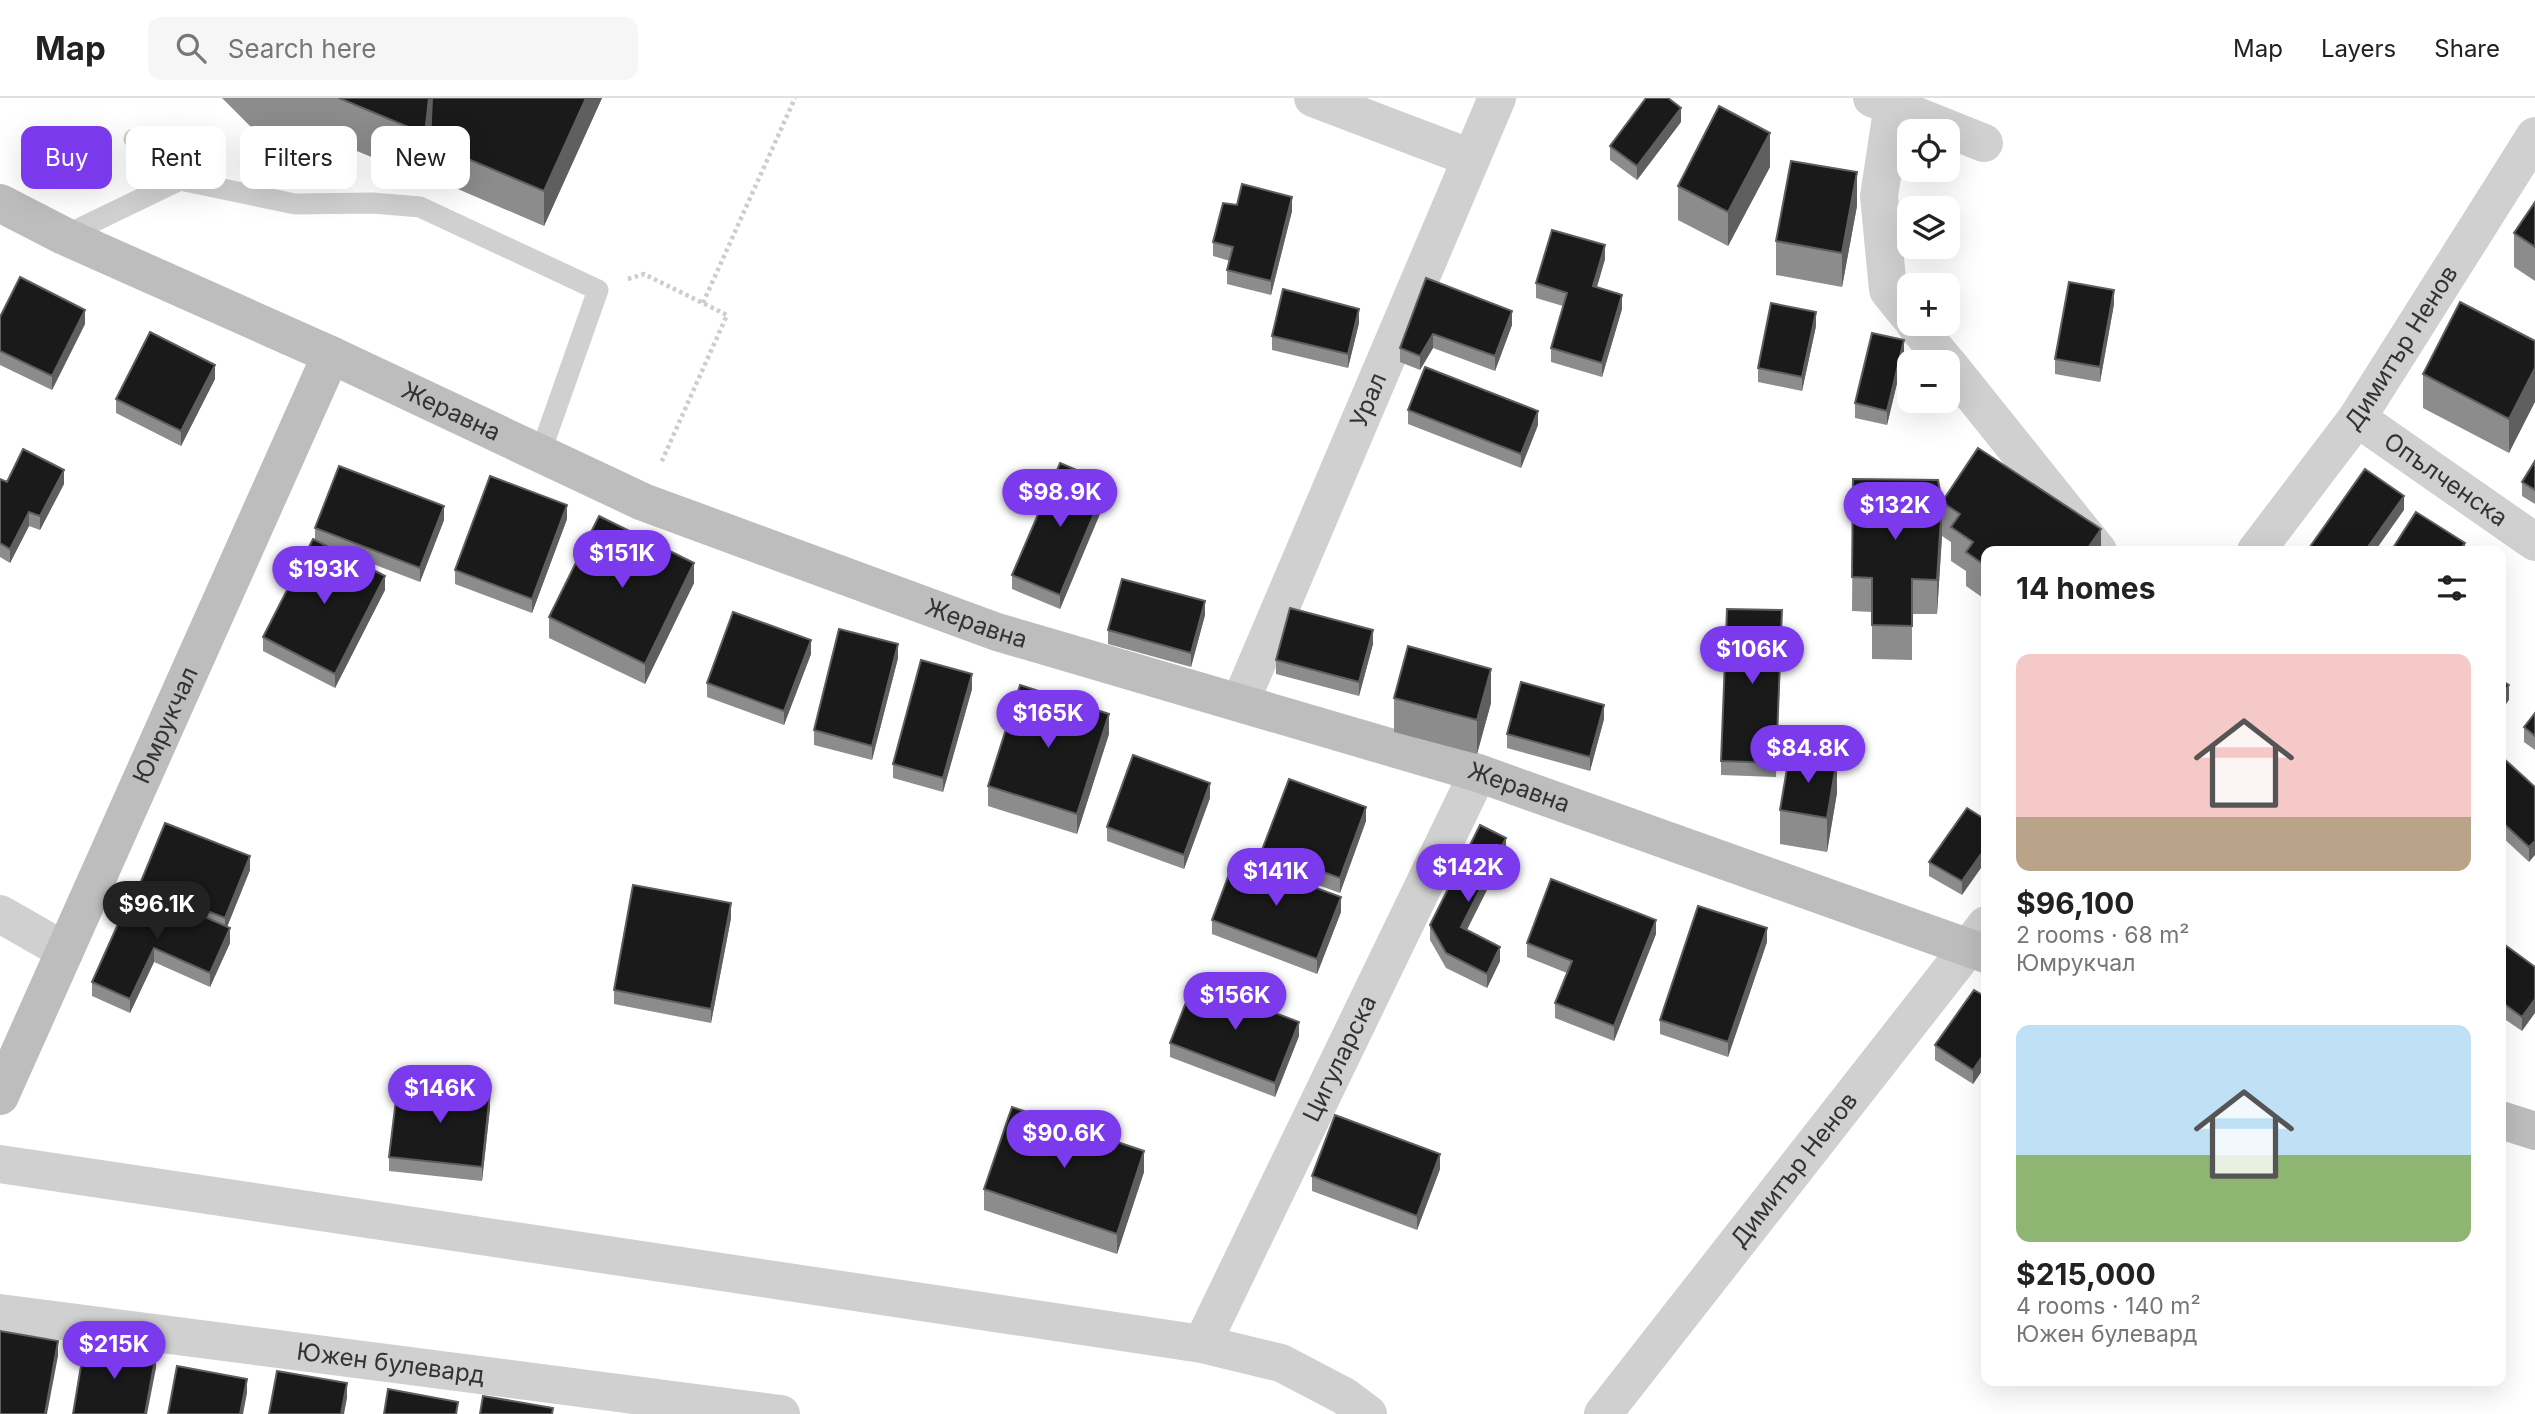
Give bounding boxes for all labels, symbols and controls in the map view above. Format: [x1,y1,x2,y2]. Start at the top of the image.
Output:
search box [148,17,638,80]
text: Map [35,28,106,68]
icon: search [172,29,210,67]
text: Search here [228,33,376,64]
text: Map [2233,34,2283,63]
text: Layers [2321,34,2396,63]
text: Share [2434,34,2500,63]
map controls [1897,119,1960,413]
button: locate [1897,119,1960,182]
chip: Buy [21,126,112,189]
chip: Rent [126,126,226,189]
chip: Filters [240,126,357,189]
chip: New [371,126,470,189]
button: layers [1897,196,1960,259]
street label: Димитър Ненов [2338,260,2464,436]
button: + [1897,273,1960,336]
button: − [1897,350,1960,413]
street label: Урал [1344,368,1393,432]
street label: Жеравна [397,375,505,447]
street label: Опълченска [2379,426,2513,532]
pin: $98.9K [1003,470,1117,529]
text: $98.9K [1018,478,1102,506]
pin: $132K [1846,482,1944,542]
text: $132K [1860,491,1930,519]
pin: $151K [573,531,671,590]
text: $151K [589,539,655,567]
pin: $193K [275,546,373,606]
text: $193K [288,555,360,583]
icon: filters [2433,569,2471,607]
text: 14 homes [2016,570,2155,606]
street label: Жеравна [921,592,1031,654]
pin: $106K [1703,626,1801,686]
text: $106K [1716,635,1788,663]
street label: Юмрукчал [126,662,204,788]
pin: $165K [999,690,1097,750]
text: $165K [1012,699,1084,727]
icon: home [2181,700,2307,826]
pin: $84.8K [1751,726,1865,785]
text: $84.8K [1766,734,1850,762]
street label: Жеравна [1464,756,1574,819]
pin: $142K [1419,844,1517,904]
pin: $141K [1227,848,1325,908]
text: $142K [1432,853,1504,881]
text: $141K [1243,857,1309,885]
pin: $96.1K [100,882,214,941]
text: $96,100 [2016,885,2134,921]
text: $96.1K [119,890,195,918]
text: 2 rooms · 68 m² [2016,921,2189,949]
text: Юмрукчал [2016,949,2136,977]
pin: $156K [1186,972,1284,1032]
text: $156K [1199,981,1271,1009]
street label: Цигуларска [1297,990,1382,1126]
pin: $146K [391,1066,489,1125]
icon: home [2181,1071,2307,1197]
text: $146K [404,1074,476,1102]
street label: Димитър Ненов [1724,1086,1863,1253]
pin: $90.6K [1007,1110,1121,1170]
text: $90.6K [1022,1119,1106,1147]
text: $215,000 [2016,1256,2156,1292]
text: 4 rooms · 140 m² [2016,1292,2201,1320]
text: Южен булевард [2016,1320,2198,1348]
pin: $215K [65,1322,163,1381]
text: $215K [79,1330,149,1358]
street label: Южен булевард [295,1337,487,1390]

